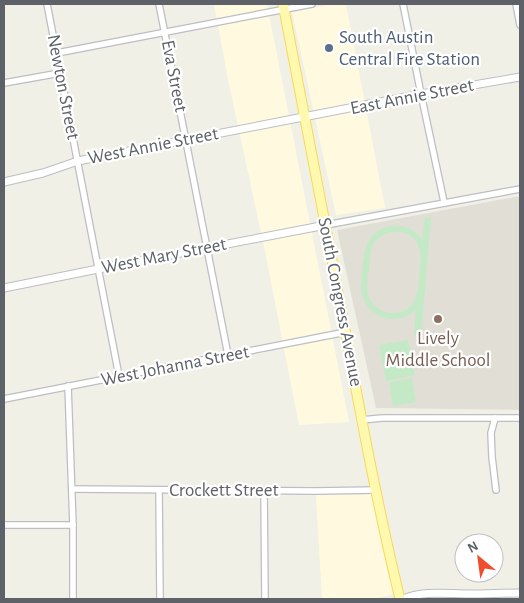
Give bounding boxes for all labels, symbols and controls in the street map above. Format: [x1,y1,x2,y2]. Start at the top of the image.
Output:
place label: South Austin Central Fire Station [339,28,480,69]
street label: Newton Street [43,33,83,141]
street label: Eva Street [158,38,190,114]
marker: South Austin Central Fire Station [323,42,335,54]
street label: East Annie Street [349,76,475,118]
street label: West Annie Street [86,124,220,168]
street label: South Congress Avenue [314,216,366,388]
street label: West Mary Street [100,235,228,277]
marker: Lively Middle School [432,313,444,325]
place label: Lively Middle School [386,329,491,370]
street label: West Johanna Street [99,342,251,390]
street label: Crockett Street [169,481,279,500]
north arrow [454,533,504,583]
text: N [466,539,481,556]

